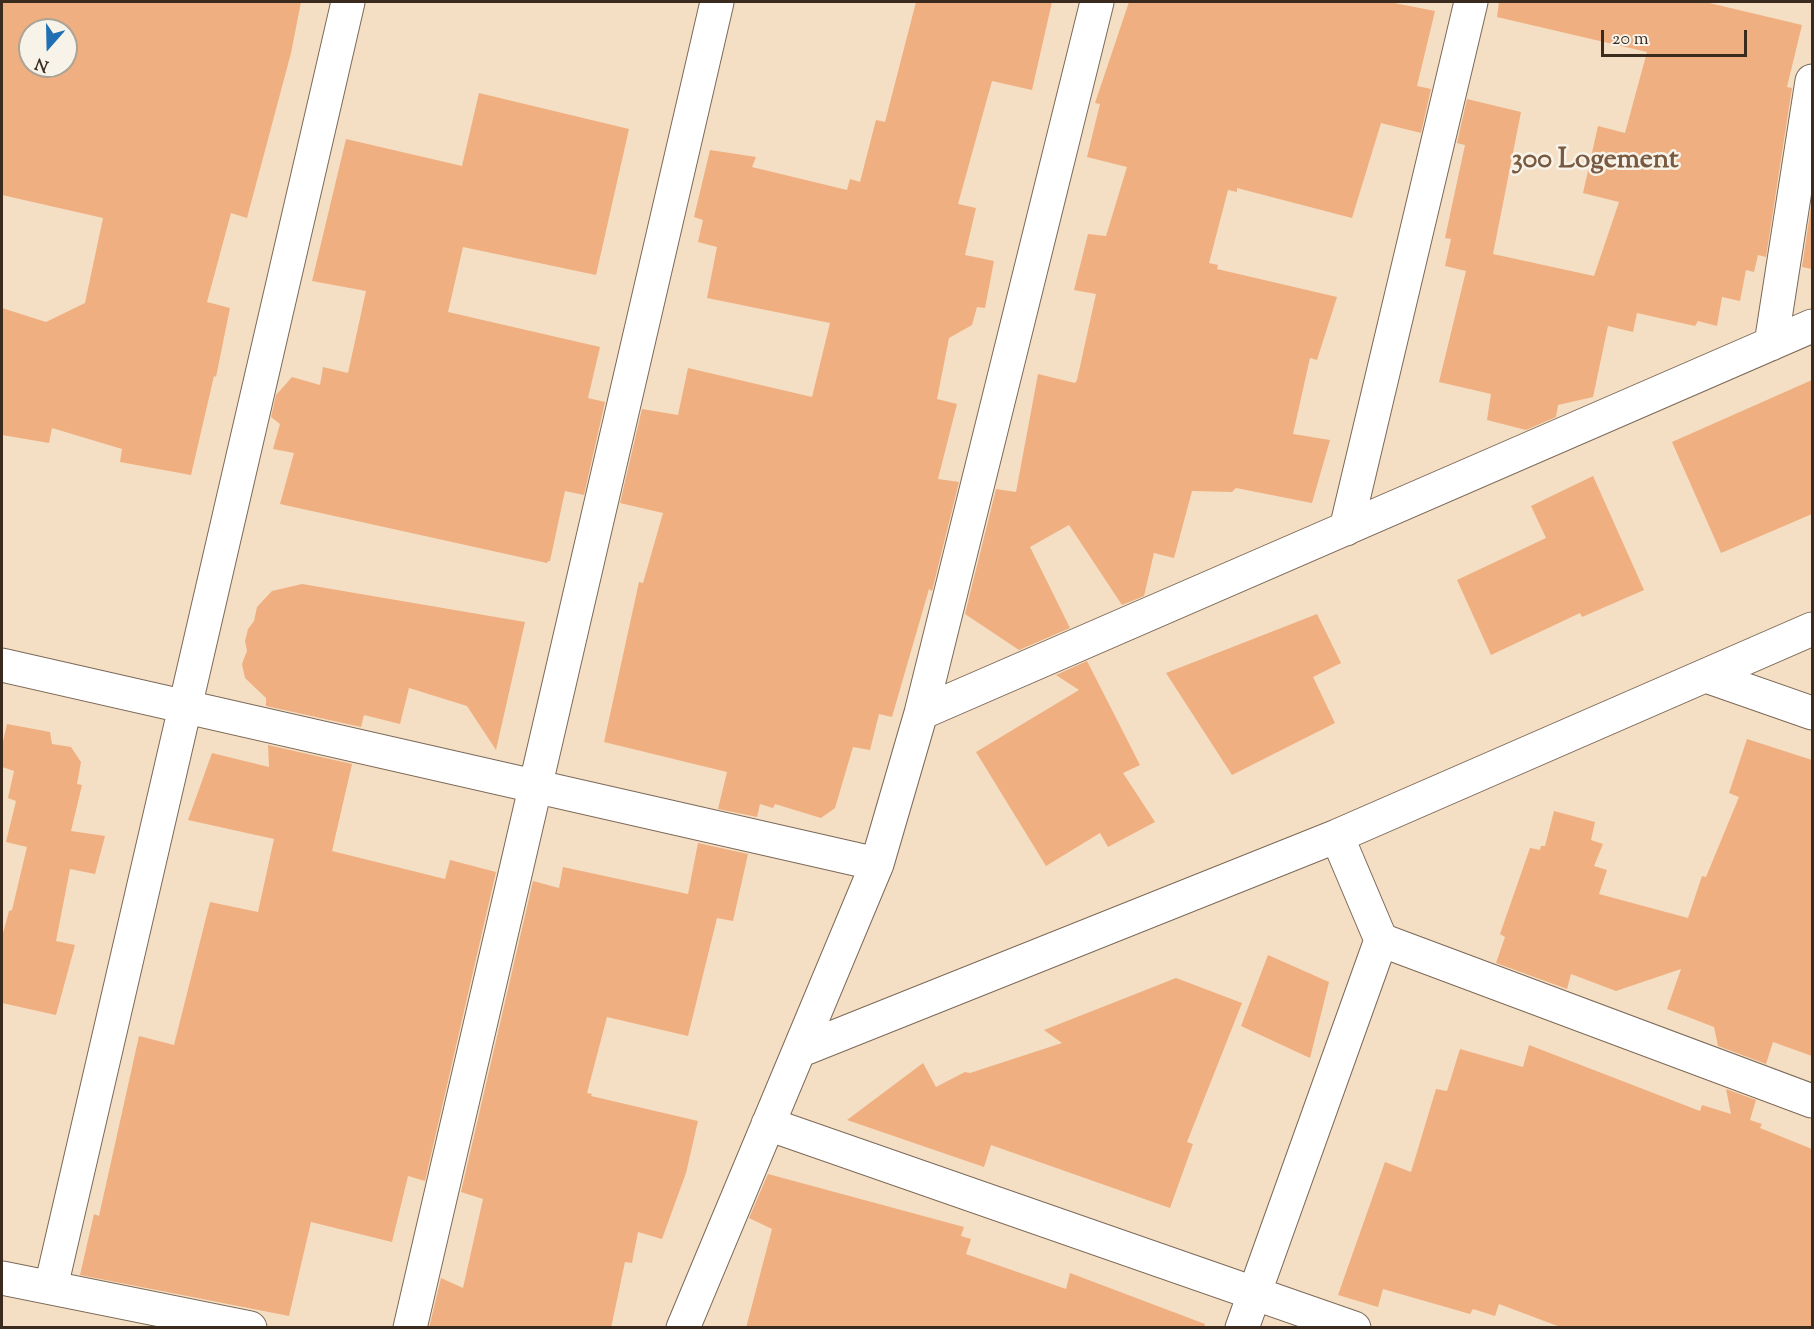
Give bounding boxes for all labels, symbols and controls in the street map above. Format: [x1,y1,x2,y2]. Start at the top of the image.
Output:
north arrow [18,18,78,78]
scale bar [1604,18,1750,56]
text: 20 m [1612,27,1649,53]
text: N [32,51,52,76]
district label: 300 Logement [1511,145,1679,179]

